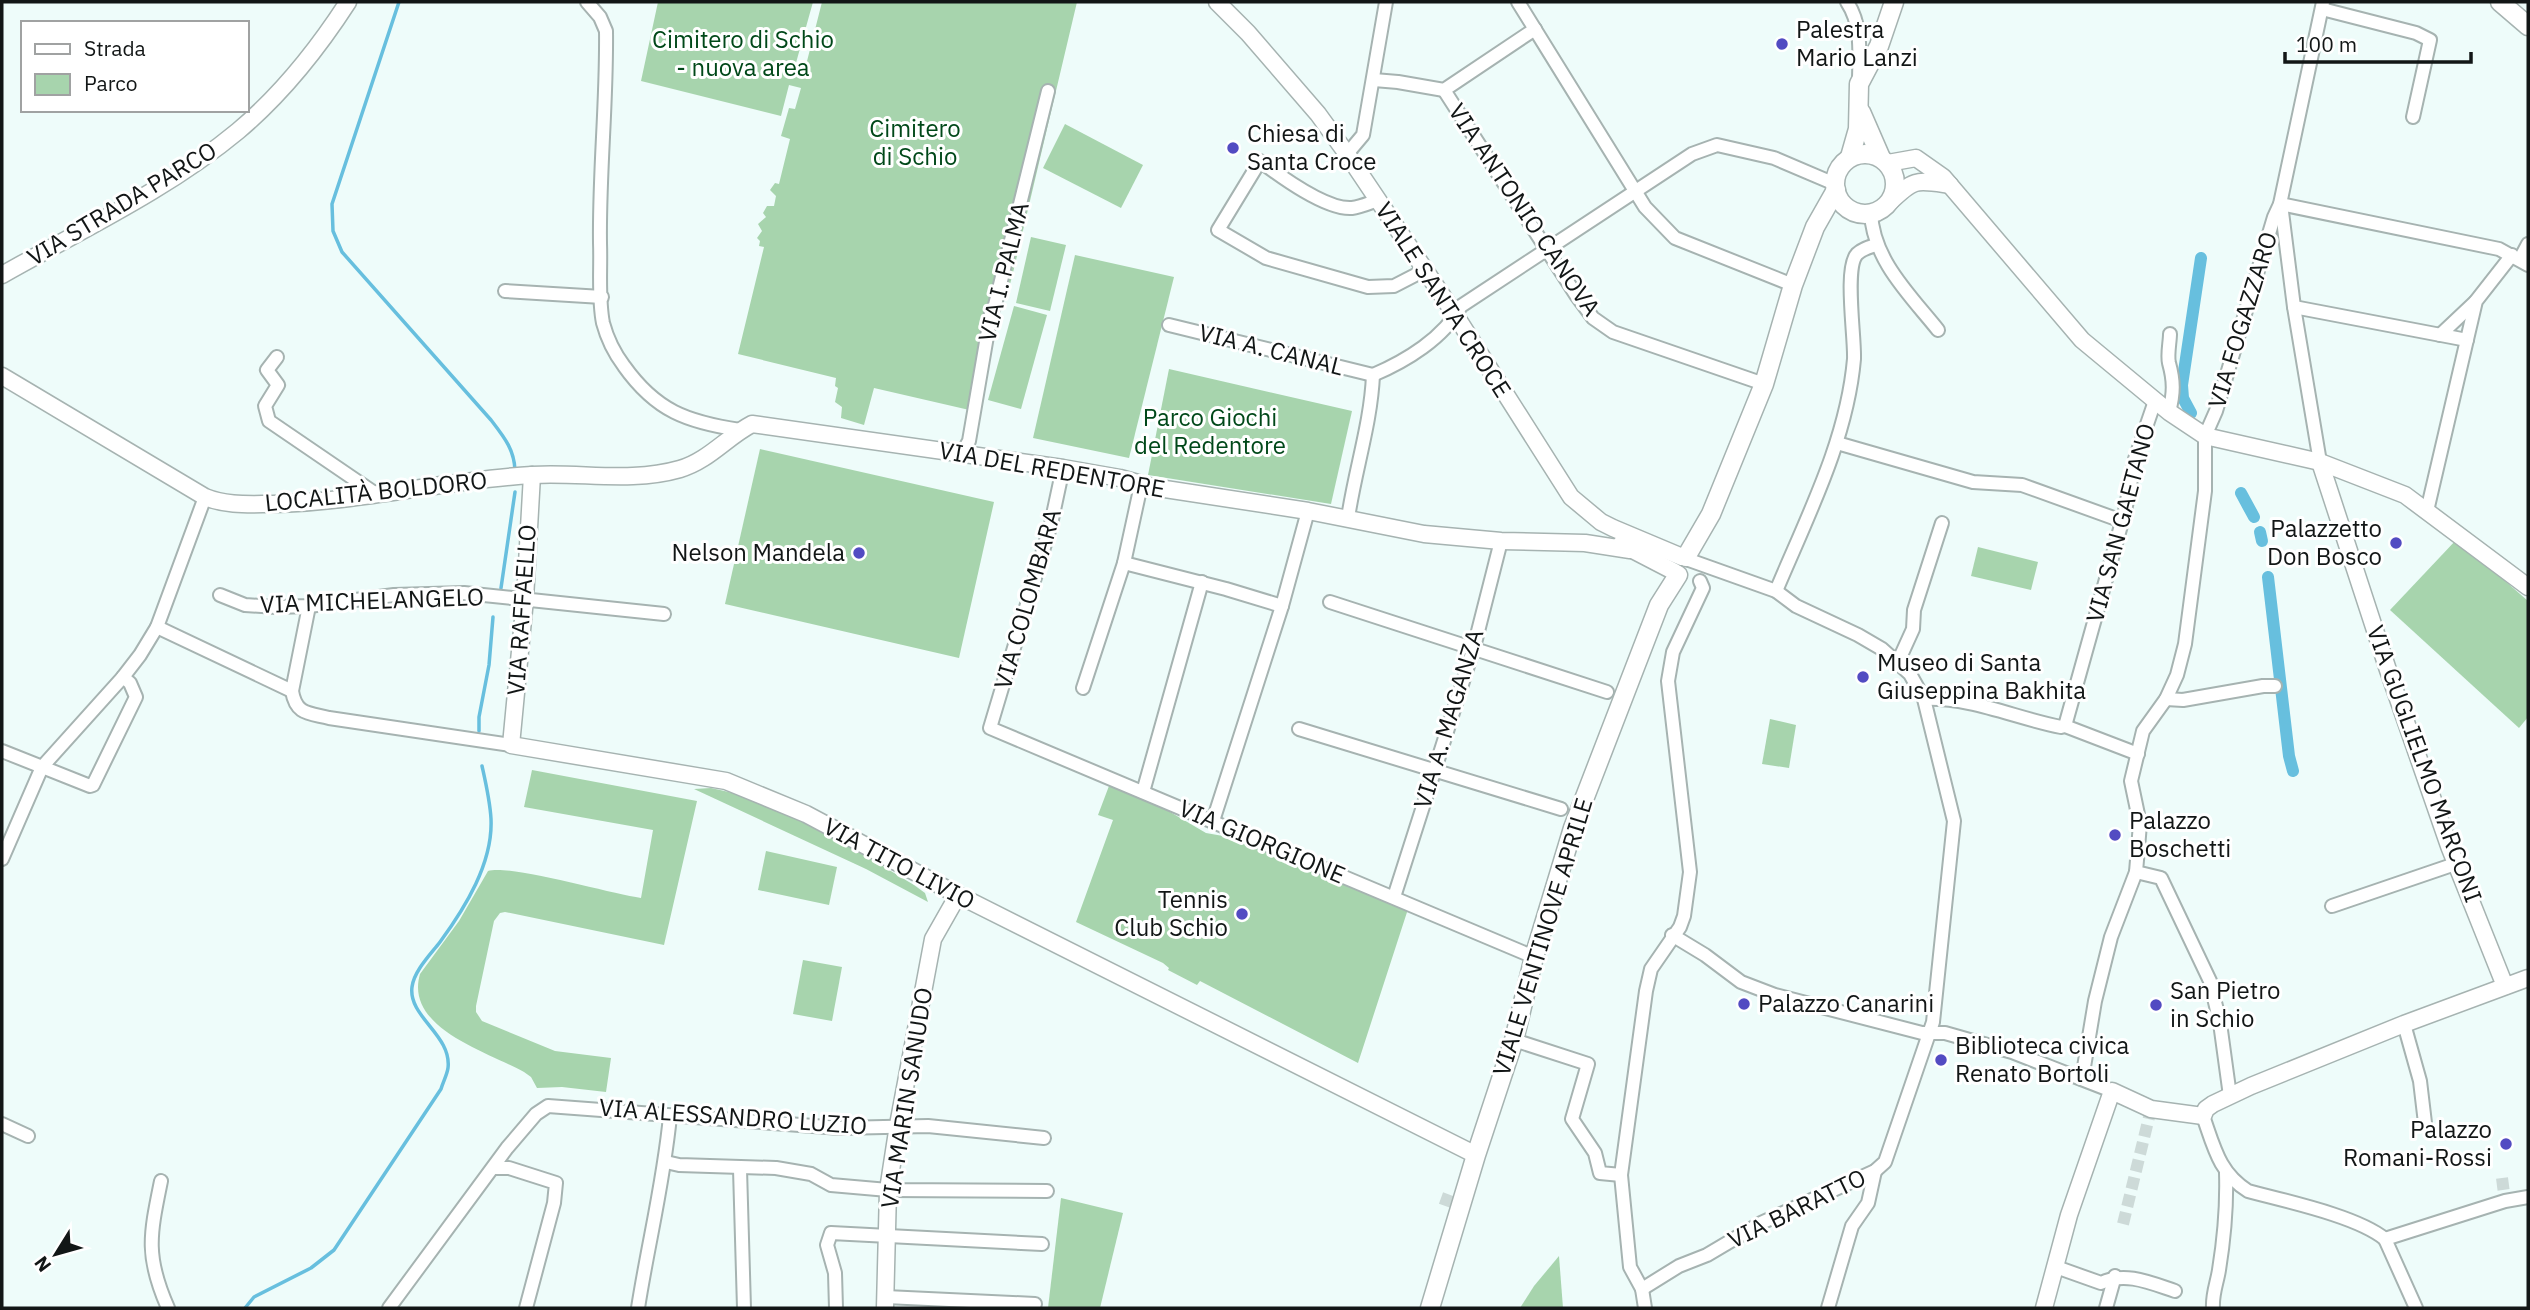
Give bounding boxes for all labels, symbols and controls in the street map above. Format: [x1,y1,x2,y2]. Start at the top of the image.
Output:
place label: Palestra Mario Lanzi [1796,13,1918,73]
legend [21,21,248,112]
scale bar [2285,21,2470,65]
park label: Cimitero di Schio - nuova area [652,23,834,83]
text: 100 m [2296,30,2357,58]
text: Strada [84,34,146,62]
marker: Palestra Mario Lanzi [1774,36,1790,52]
text: Parco [84,69,138,97]
street label: VIA ANTONIO CANOVA [1442,97,1608,322]
park label: Cimitero di Schio [869,112,961,172]
place label: Chiesa di Santa Croce [1247,117,1376,177]
street label: VIA STRADA PARCO [21,134,222,272]
marker: Chiesa di Santa Croce [1225,140,1241,156]
street label: VIALE SANTA CROCE [1369,196,1519,403]
street label: VIA I. PALMA [970,199,1036,345]
street label: VIA FOGAZZARO [2200,228,2284,412]
street label: VIA A. CANAL [1196,316,1347,382]
park label: Parco Giochi del Redentore [1134,401,1286,461]
street label: VIA SAN GAETANO [2078,420,2162,626]
street label: VIA DEL REDENTORE [937,433,1168,505]
street label: LOCALITÀ BOLDORO [263,463,489,519]
street label: VIA COLOMBARA [986,505,1068,693]
place label: Palazzetto Don Bosco [2267,512,2382,572]
street label: VIA RAFFAELLO [499,523,543,697]
marker: Palazzetto Don Bosco [2388,535,2404,551]
place label: Nelson Mandela [672,536,845,568]
marker: Nelson Mandela [851,545,867,561]
street label: VIA MICHELANGELO [259,580,484,620]
street label: VIA GUGLIELMO MARCONI [2360,621,2490,907]
street label: VIA A. MAGANZA [1406,625,1491,812]
place label: Museo di Santa Giuseppina Bakhita [1877,646,2086,706]
marker: Museo di Santa Giuseppina Bakhita [1855,669,1871,685]
street label: VIA GIORGIONE [1174,792,1351,891]
street label: VIALE VENTINOVE APRILE [1485,794,1600,1080]
place label: Palazzo Boschetti [2129,804,2231,864]
street label: VIA TITO LIVIO [818,810,981,916]
marker: Palazzo Boschetti [2107,827,2123,843]
place label: Tennis Club Schio [1114,883,1228,943]
marker: Tennis Club Schio [1234,906,1250,922]
place label: San Pietro in Schio [2170,974,2280,1034]
street label: VIA MARIN SANUDO [873,985,939,1211]
place label: Palazzo Canarini [1758,987,1934,1019]
marker: Palazzo Canarini [1736,996,1752,1012]
marker: San Pietro in Schio [2148,997,2164,1013]
place label: Biblioteca civica Renato Bortoli [1955,1029,2130,1089]
marker: Biblioteca civica Renato Bortoli [1933,1052,1949,1068]
street label: VIA ALESSANDRO LUZIO [598,1091,868,1141]
place label: Palazzo Romani-Rossi [2343,1113,2492,1173]
marker: Palazzo Romani-Rossi [2498,1136,2514,1152]
street label: VIA BARATTO [1722,1161,1871,1255]
north arrow [21,1219,91,1289]
text: N [29,1252,56,1277]

